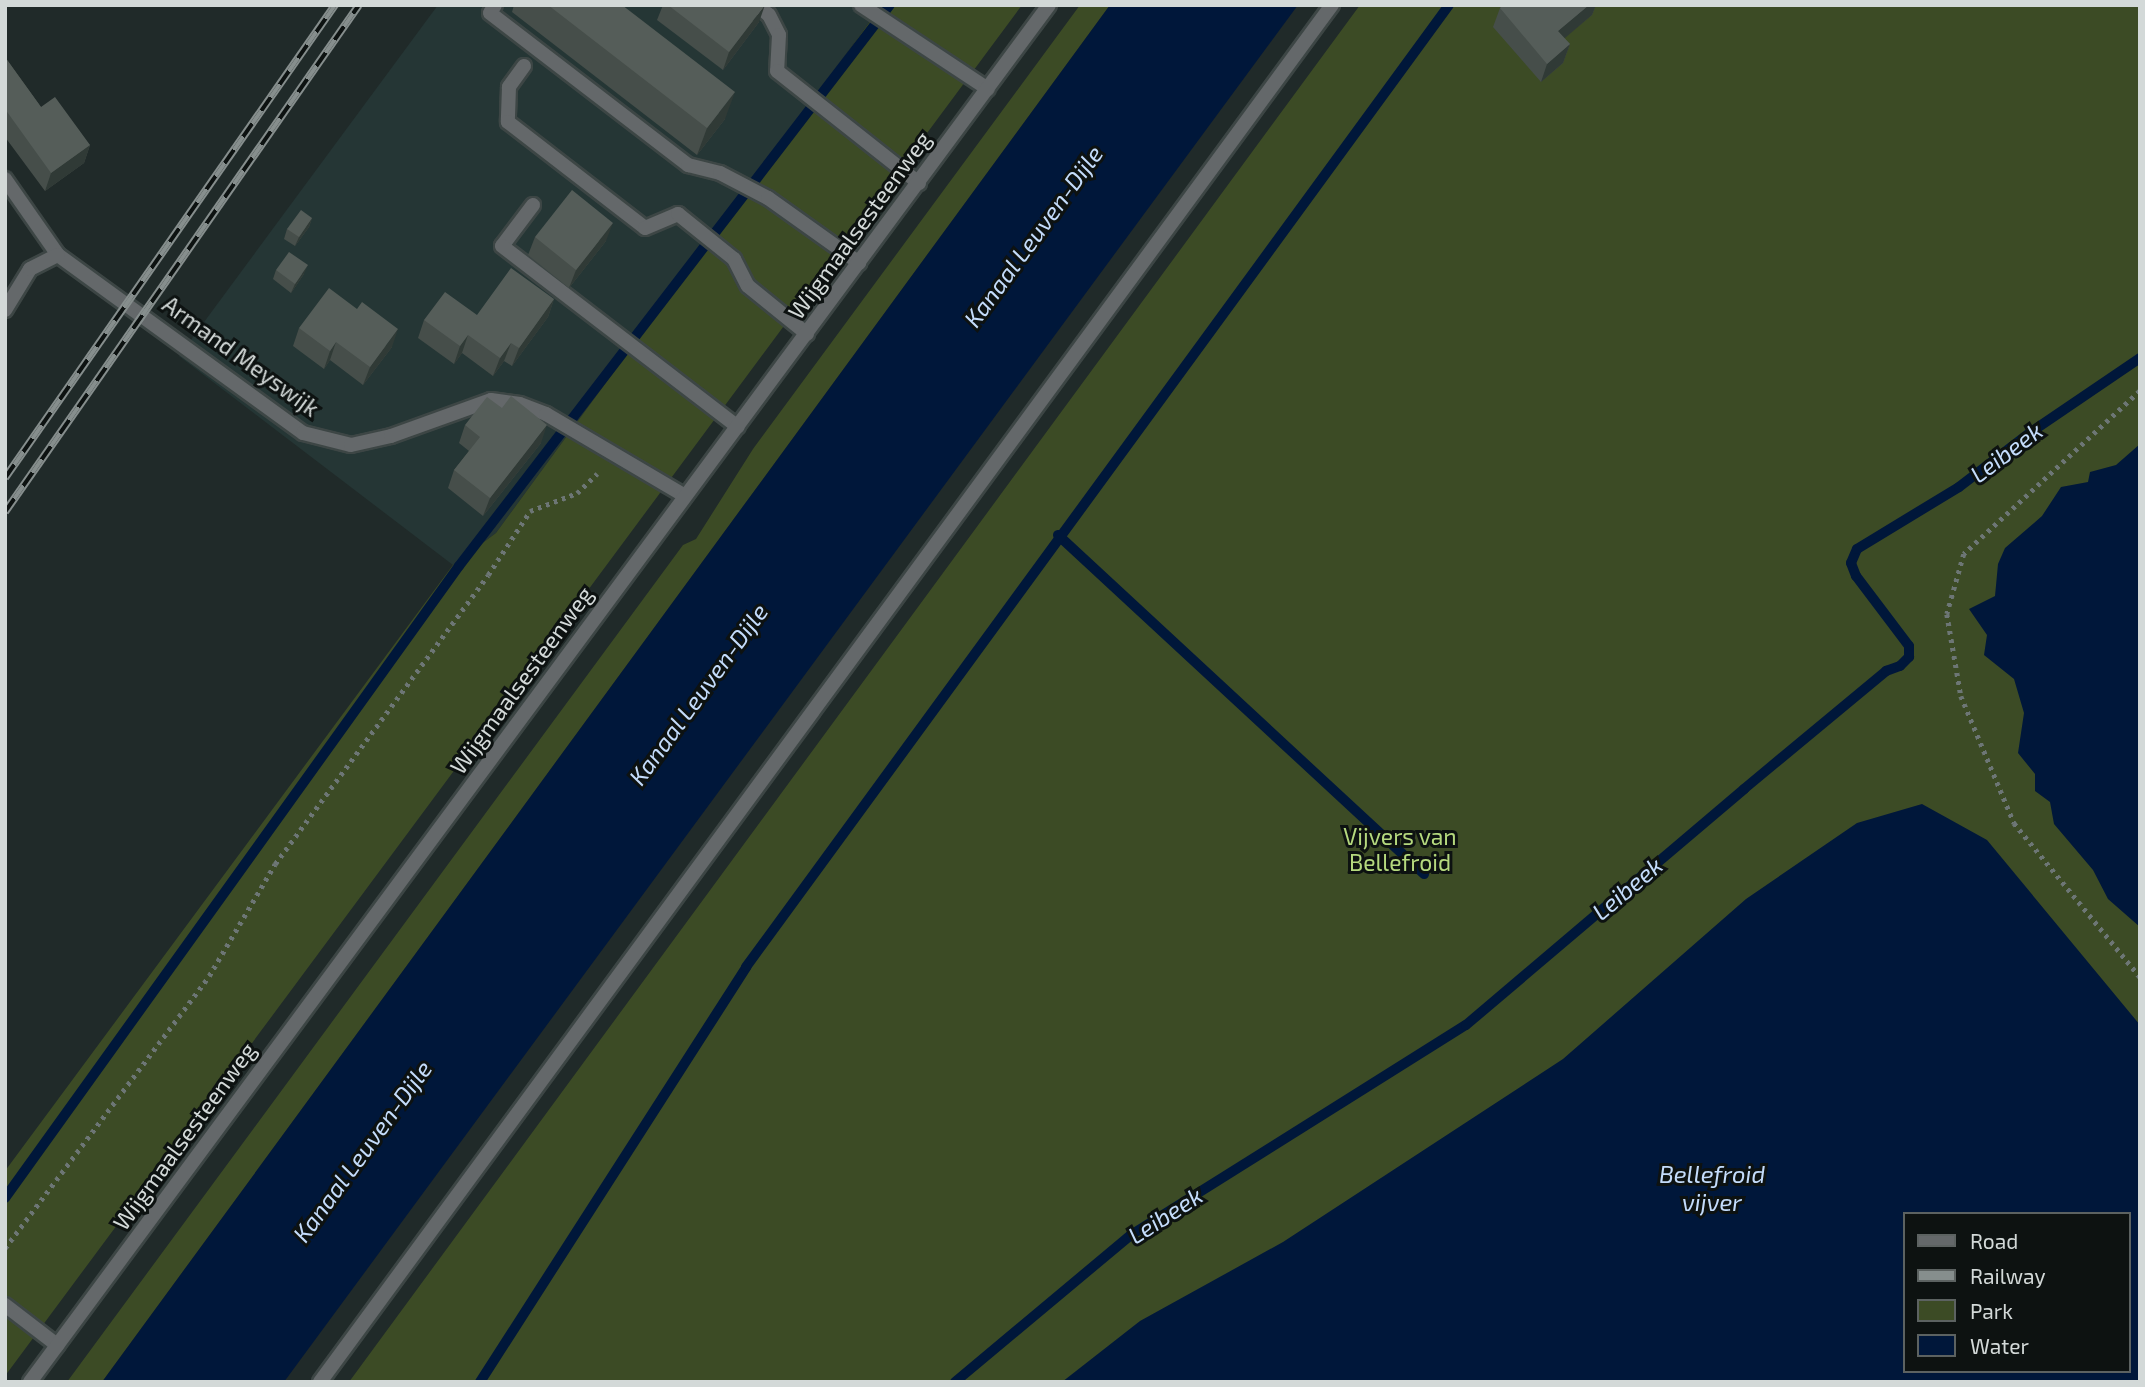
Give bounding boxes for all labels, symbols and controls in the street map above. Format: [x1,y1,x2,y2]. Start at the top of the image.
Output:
street label: Wijgmaalsesteenweg [782,126,936,324]
water label: Kanaal Leuven-Dijle [957,139,1109,333]
street label: Armand Meyswijk [157,290,325,422]
water label: Leibeek [1964,416,2048,488]
street label: Wijgmaalsesteenweg [444,581,598,779]
water label: Kanaal Leuven-Dijle [622,597,774,791]
park label: Vijvers van Bellefroid [1343,822,1457,876]
water label: Leibeek [1586,850,1668,926]
street label: Wijgmaalsesteenweg [107,1037,261,1235]
water label: Kanaal Leuven-Dijle [286,1054,438,1248]
water label: Bellefroid vijver [1659,1160,1765,1216]
water label: Leibeek [1122,1180,1208,1250]
legend [1904,1212,2131,1373]
text: Road [1970,1228,2018,1253]
text: Railway [1970,1263,2046,1288]
text: Park [1970,1298,2013,1323]
text: Water [1970,1333,2029,1358]

